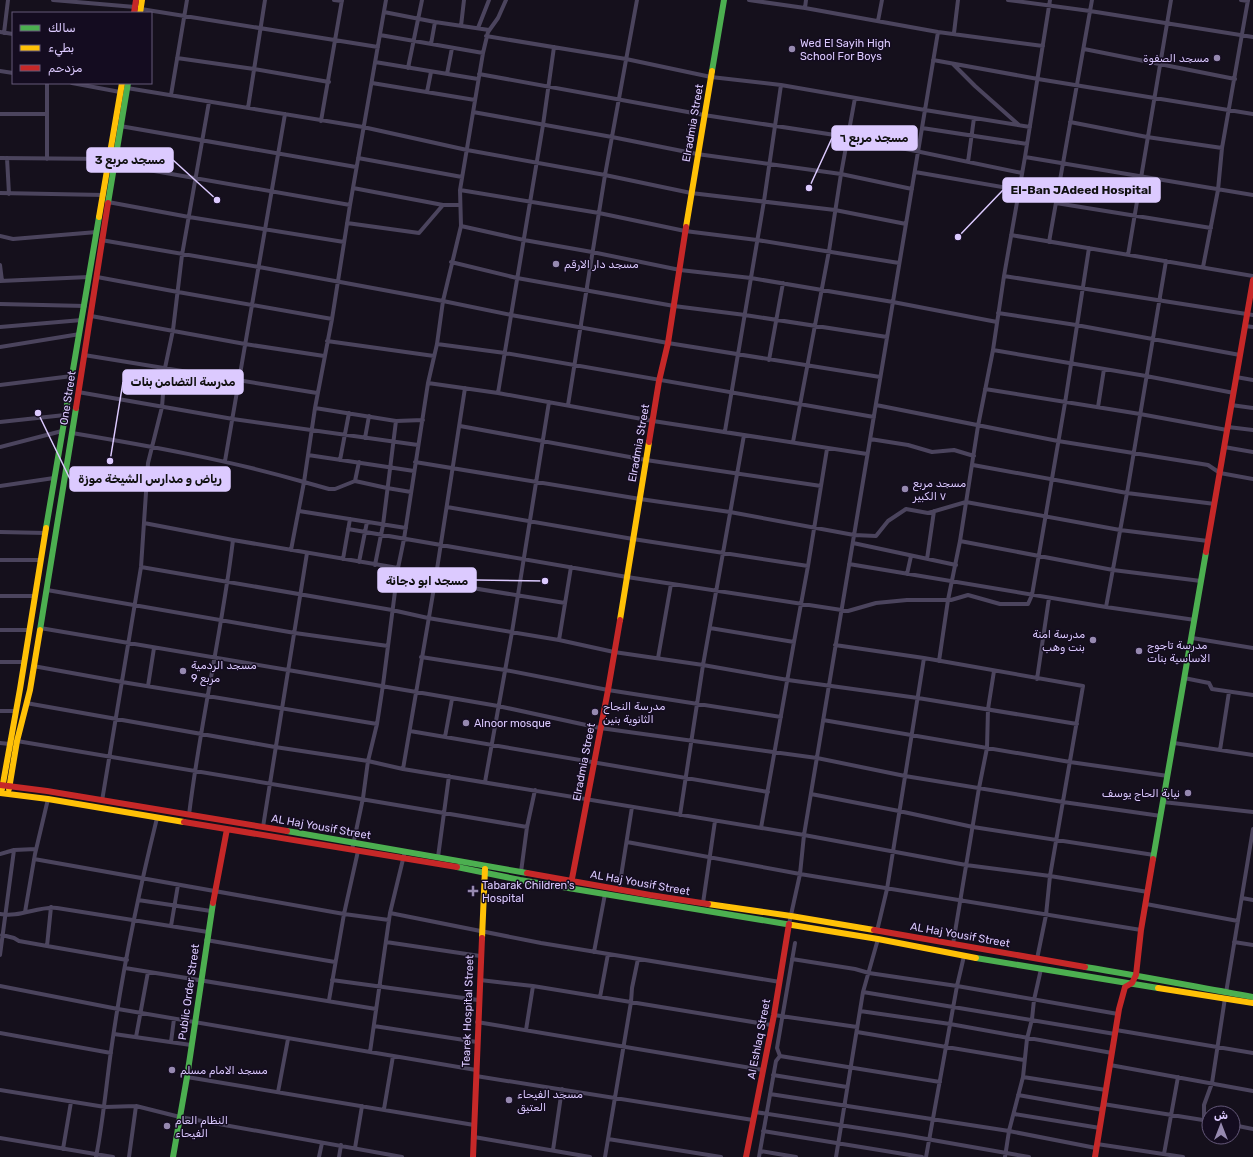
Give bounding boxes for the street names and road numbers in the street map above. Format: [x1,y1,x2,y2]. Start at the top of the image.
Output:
street label: Elradmia Street [680,82,706,163]
street label: One Street [57,369,79,426]
street label: Elradmia Street [626,402,652,483]
street label: Elradmia Street [570,721,598,802]
street label: AL Haj Yousif Street [270,812,373,842]
street label: AL Haj Yousif Street [589,868,692,898]
street label: AL Haj Yousif Street [909,920,1012,950]
street label: Public Order Street [176,942,202,1041]
street label: Tearek Hospital Street [460,954,476,1067]
street label: Al Eshlaq Street [745,997,773,1080]

